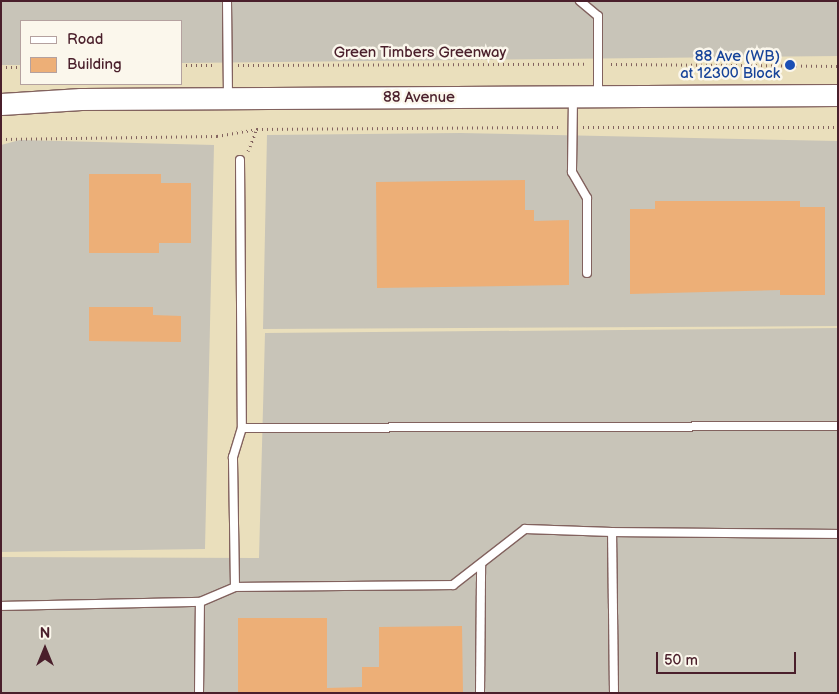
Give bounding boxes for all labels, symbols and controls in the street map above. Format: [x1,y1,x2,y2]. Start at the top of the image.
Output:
legend [20,20,182,85]
text: Road [67,30,103,49]
street label: Green Timbers Greenway [333,44,507,62]
place label: 88 Ave (WB) at 12300 Block [680,47,780,82]
text: Building [67,55,122,74]
marker: 88 Ave (WB) at 12300 Block [784,59,796,71]
street label: 88 Avenue [383,89,455,107]
north arrow [20,624,70,674]
text: N [40,625,50,642]
scale bar [659,642,799,674]
text: 50 m [664,651,698,670]

